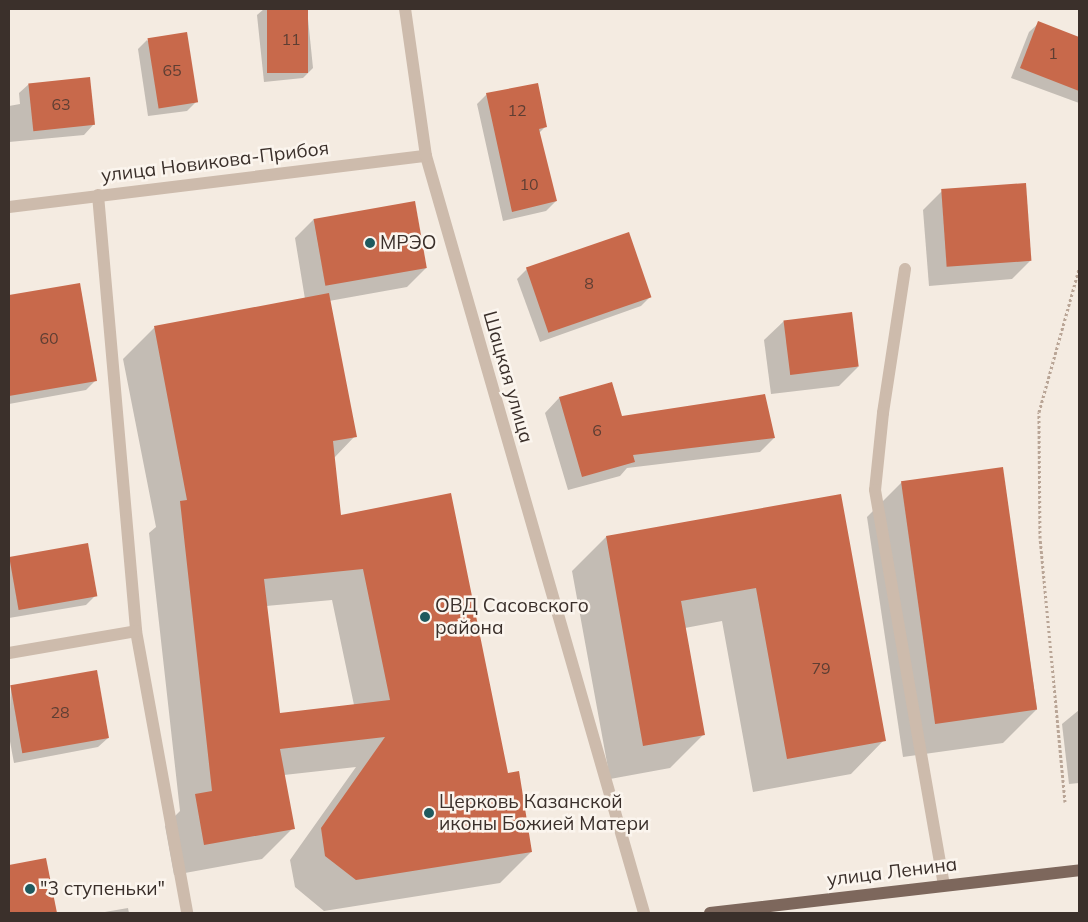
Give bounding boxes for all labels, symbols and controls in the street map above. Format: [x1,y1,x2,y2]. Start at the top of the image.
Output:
house number: 11 [281,29,301,49]
house number: 1 [1048,43,1058,63]
house number: 65 [162,60,182,80]
house number: 63 [51,94,71,114]
house number: 12 [507,100,527,120]
street label: улица Новикова-Прибоя [100,137,330,187]
house number: 10 [519,174,539,194]
place label: МРЭО [380,232,436,254]
marker: МРЭО [364,237,376,249]
house number: 8 [584,273,594,293]
street label: Шацкая улица [478,308,538,446]
house number: 60 [39,328,59,348]
house number: 6 [592,420,602,440]
place label: ОВД Сасовского района [435,595,589,639]
marker: ОВД Сасовского района [419,611,431,623]
house number: 79 [811,658,831,678]
house number: 28 [50,702,70,722]
place label: Церковь Казанской иконы Божией Матери [439,791,649,835]
marker: Церковь Казанской иконы Божией Матери [423,807,435,819]
street label: улица Ленина [826,853,958,891]
place label: "3 ступеньки" [40,878,165,900]
marker: "3 ступеньки" [24,883,36,895]

